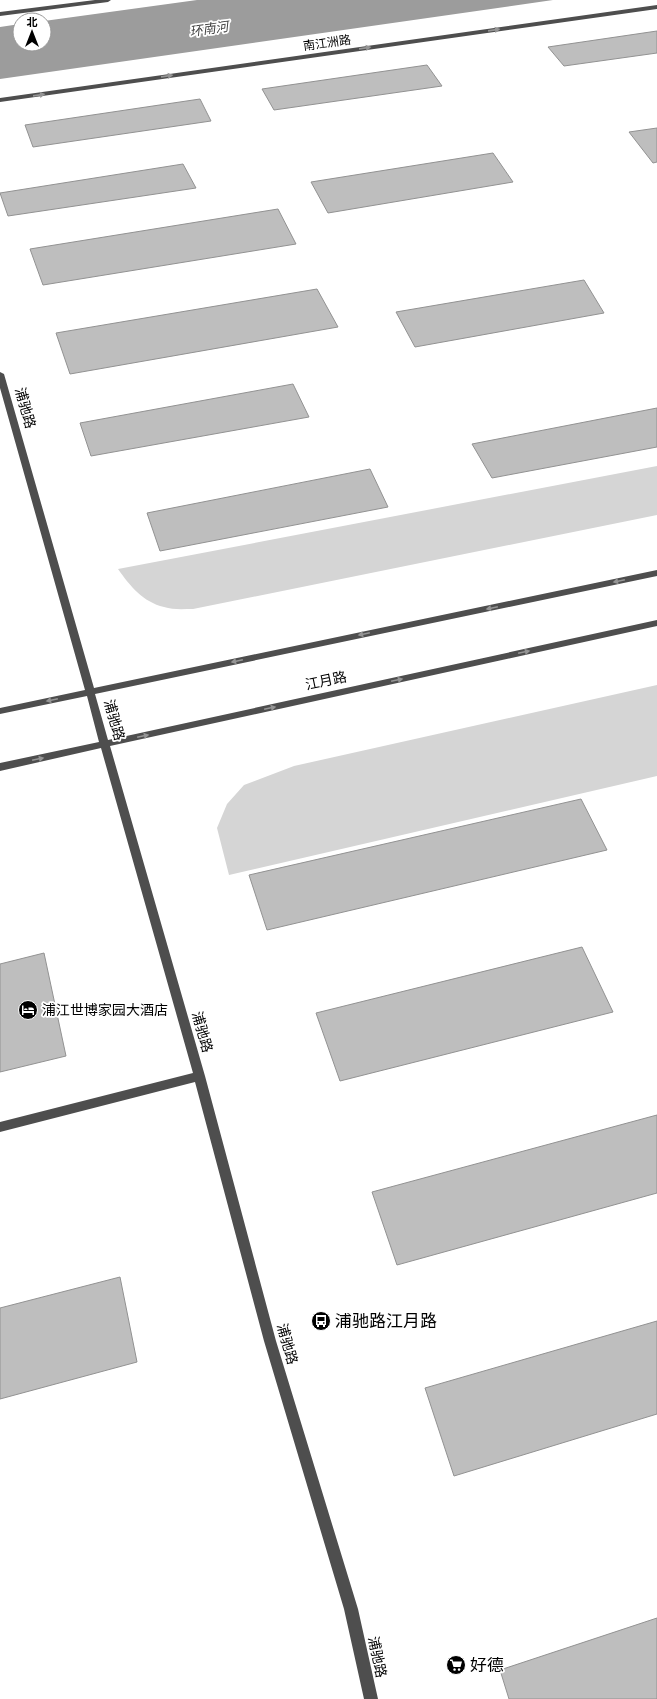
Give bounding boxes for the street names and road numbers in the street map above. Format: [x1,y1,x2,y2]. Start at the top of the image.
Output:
street label: 南江洲路 [302,33,352,53]
street label: 浦驰路 [11,385,39,431]
street label: 江月路 [304,668,348,694]
street label: 浦驰路 [100,697,128,743]
street label: 浦驰路 [188,1009,216,1055]
street label: 浦驰路 [273,1321,301,1367]
street label: 浦驰路 [364,1635,390,1679]

